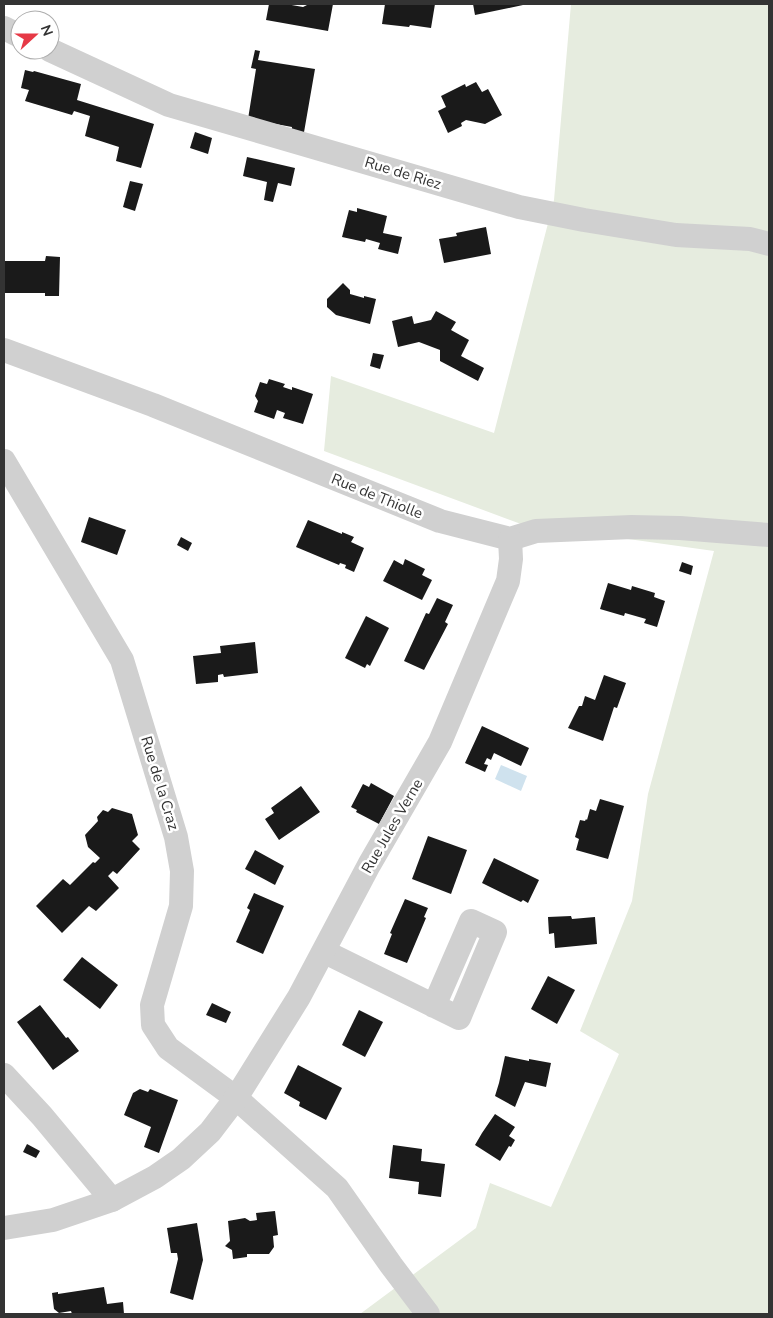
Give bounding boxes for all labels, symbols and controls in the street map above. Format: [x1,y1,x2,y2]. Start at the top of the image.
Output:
north arrow [10,10,60,60]
text: N [36,22,57,39]
street label: Rue de Riez [362,152,444,194]
street label: Rue de Thiolle [328,469,426,523]
street label: Rue de la Craz [136,734,184,833]
street label: Rue Jules Verne [357,775,427,877]

